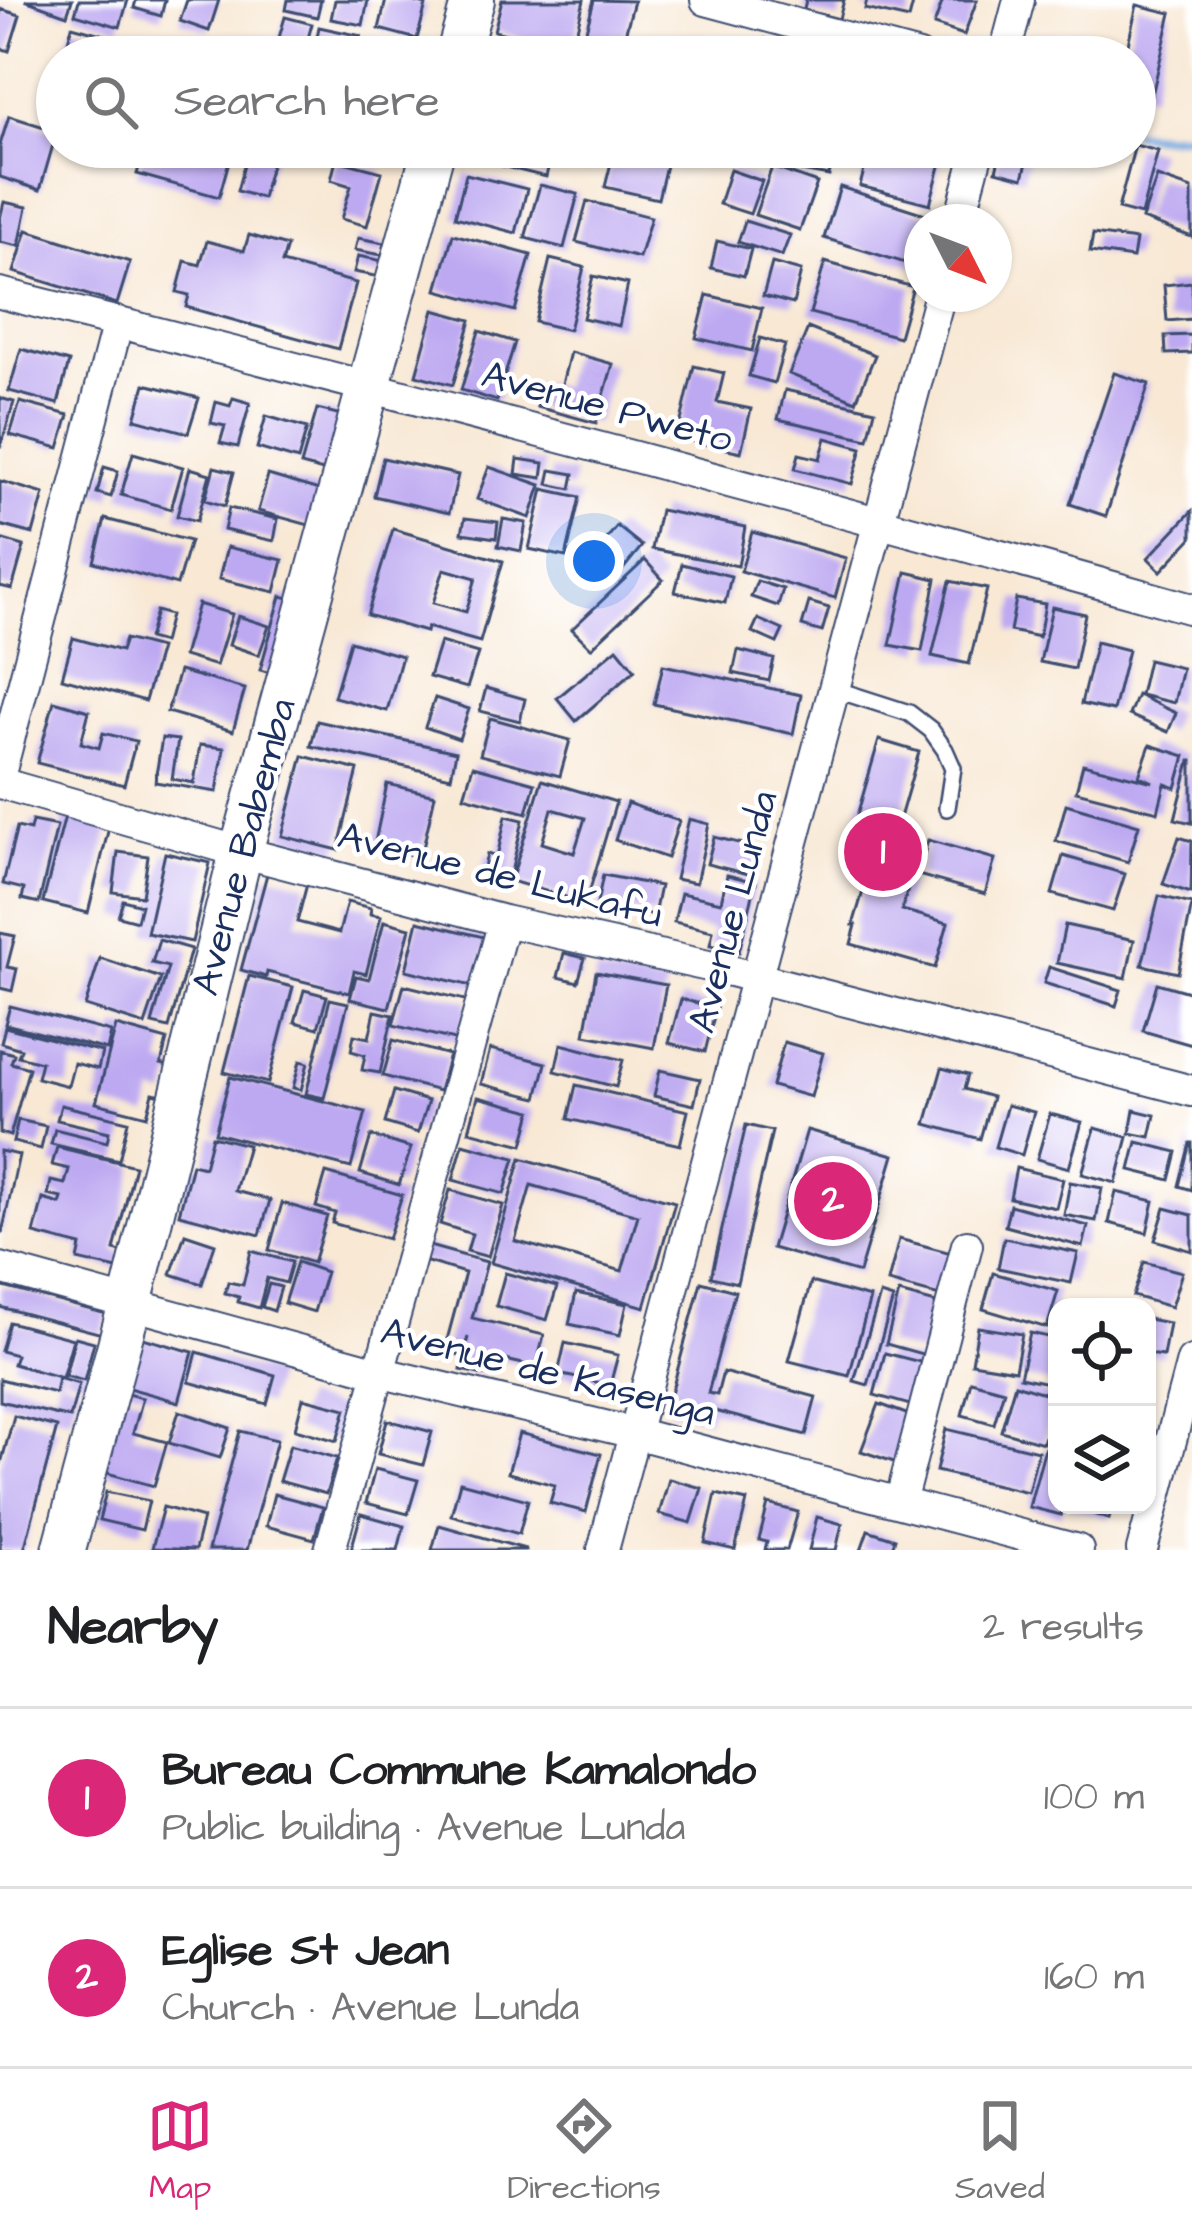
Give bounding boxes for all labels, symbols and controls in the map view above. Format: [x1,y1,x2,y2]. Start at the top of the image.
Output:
search box [36,36,1156,168]
icon: search [78,69,144,135]
text: Search here [174,71,440,133]
north arrow [904,204,1012,312]
street label: Avenue Pweto [476,349,738,467]
your location [564,531,624,591]
street label: Avenue Babemba [179,693,311,1001]
street label: Avenue Lunda [676,785,792,1039]
pin: 1 [844,807,922,897]
street label: Avenue de Lukafu [332,810,668,942]
pin: 2 [794,1156,872,1246]
map controls [1048,1298,1156,1514]
button: locate [1048,1298,1156,1406]
street label: Avenue de Kasenga [375,1305,721,1441]
button: layers [1048,1406,1156,1514]
text: Nearby [48,1593,218,1664]
text: 2 results [983,1601,1144,1655]
text: Bureau Commune Kamalondo [162,1740,756,1802]
text: 1 [85,1771,90,1825]
text: 100 m [1044,1771,1144,1825]
text: Public building · Avenue Lunda [162,1802,685,1856]
text: Eglise St Jean [162,1920,449,1982]
text: 2 [76,1951,98,2005]
text: 160 m [1044,1951,1144,2005]
text: Church · Avenue Lunda [162,1982,579,2036]
tab: Map [147,2093,213,2211]
tab: Directions [507,2093,661,2211]
tab: Saved [955,2093,1045,2211]

